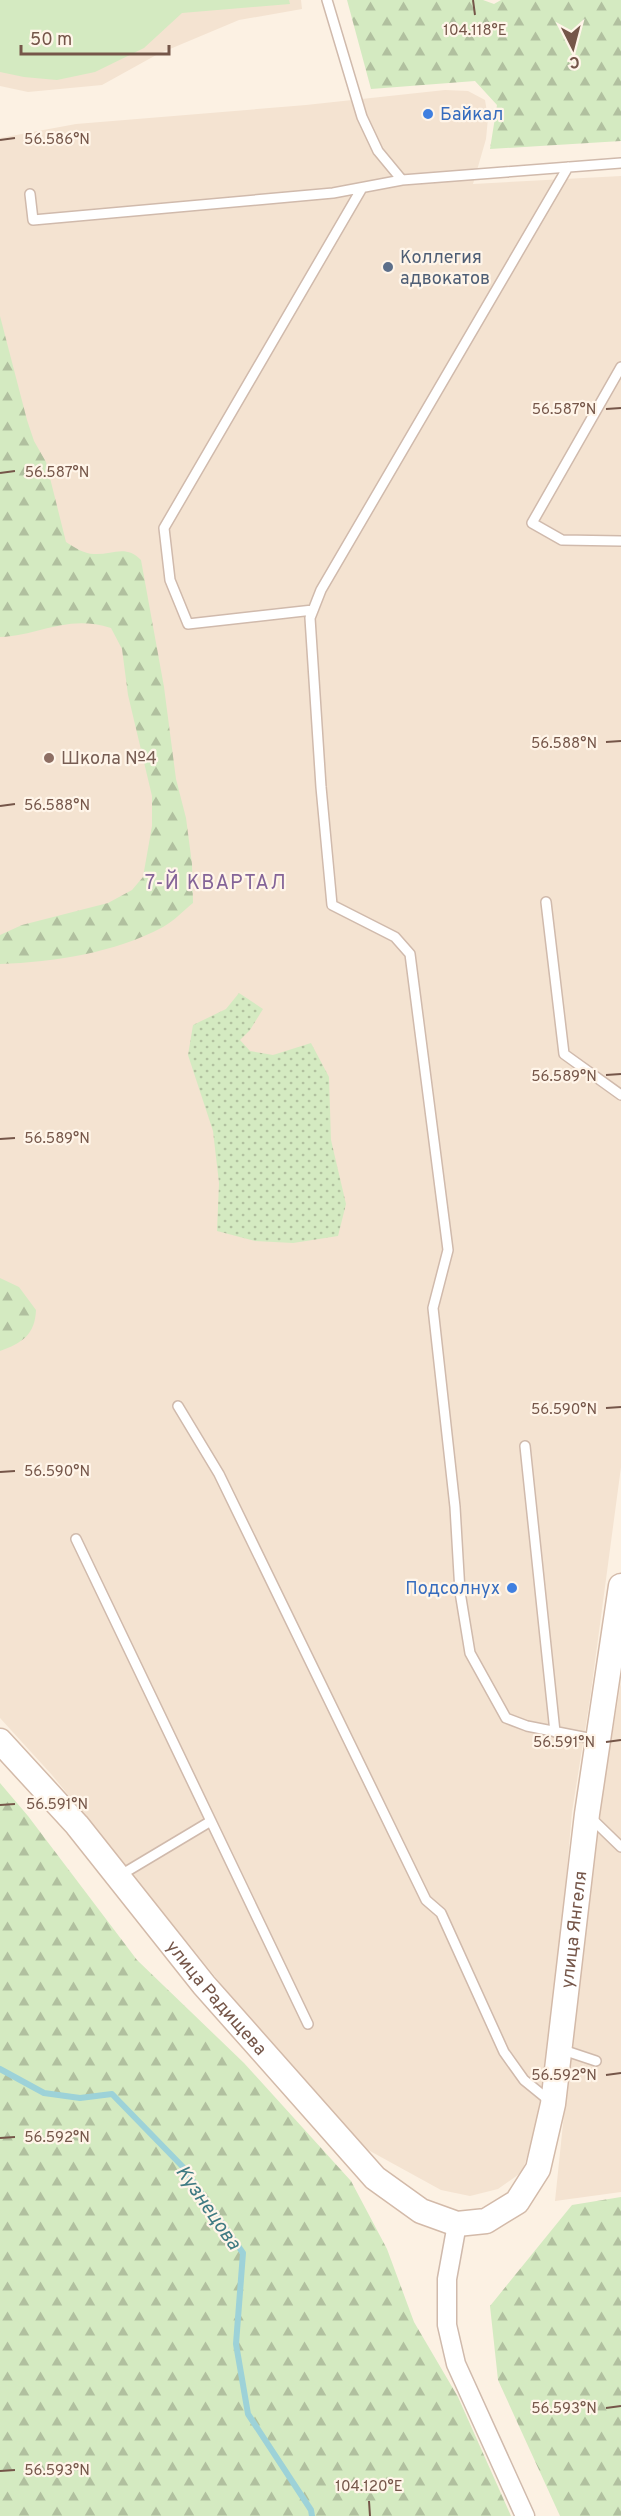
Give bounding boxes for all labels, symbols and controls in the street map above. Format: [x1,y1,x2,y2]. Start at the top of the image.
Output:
scale bar [21,18,170,56]
north arrow [543,18,603,78]
text: 104.118°E [443,22,507,41]
text: 50 m [30,29,72,52]
text: С [568,50,580,71]
place label: Байкал [440,104,503,127]
marker: Байкал [421,107,435,121]
text: 56.586°N [24,131,90,150]
place label: Коллегия адвокатов [400,247,490,291]
marker: Коллегия адвокатов [381,260,395,274]
text: 56.587°N [532,401,596,420]
text: 56.587°N [25,464,89,483]
text: 56.588°N [531,735,597,754]
place label: Школа №4 [61,748,157,771]
marker: Школа №4 [42,751,56,765]
text: 56.588°N [24,797,90,816]
district label: 7-Й КВАРТАЛ [145,869,287,897]
text: 56.589°N [531,1068,597,1087]
text: 56.589°N [24,1130,90,1149]
text: 56.590°N [531,1401,597,1420]
text: 56.590°N [24,1463,90,1482]
place label: Подсолнух [405,1578,500,1601]
marker: Подсолнух [505,1581,519,1595]
text: 56.591°N [533,1734,595,1753]
text: 56.591°N [26,1796,88,1815]
street label: улица Янгеля [557,1870,593,1990]
street label: улица Радищева [160,1936,271,2061]
text: 56.592°N [531,2067,597,2086]
text: 56.592°N [24,2129,90,2148]
water label: Кузнецова [169,2161,246,2256]
text: 56.593°N [531,2400,597,2419]
text: 56.593°N [24,2462,90,2481]
text: 104.120°E [335,2478,403,2497]

